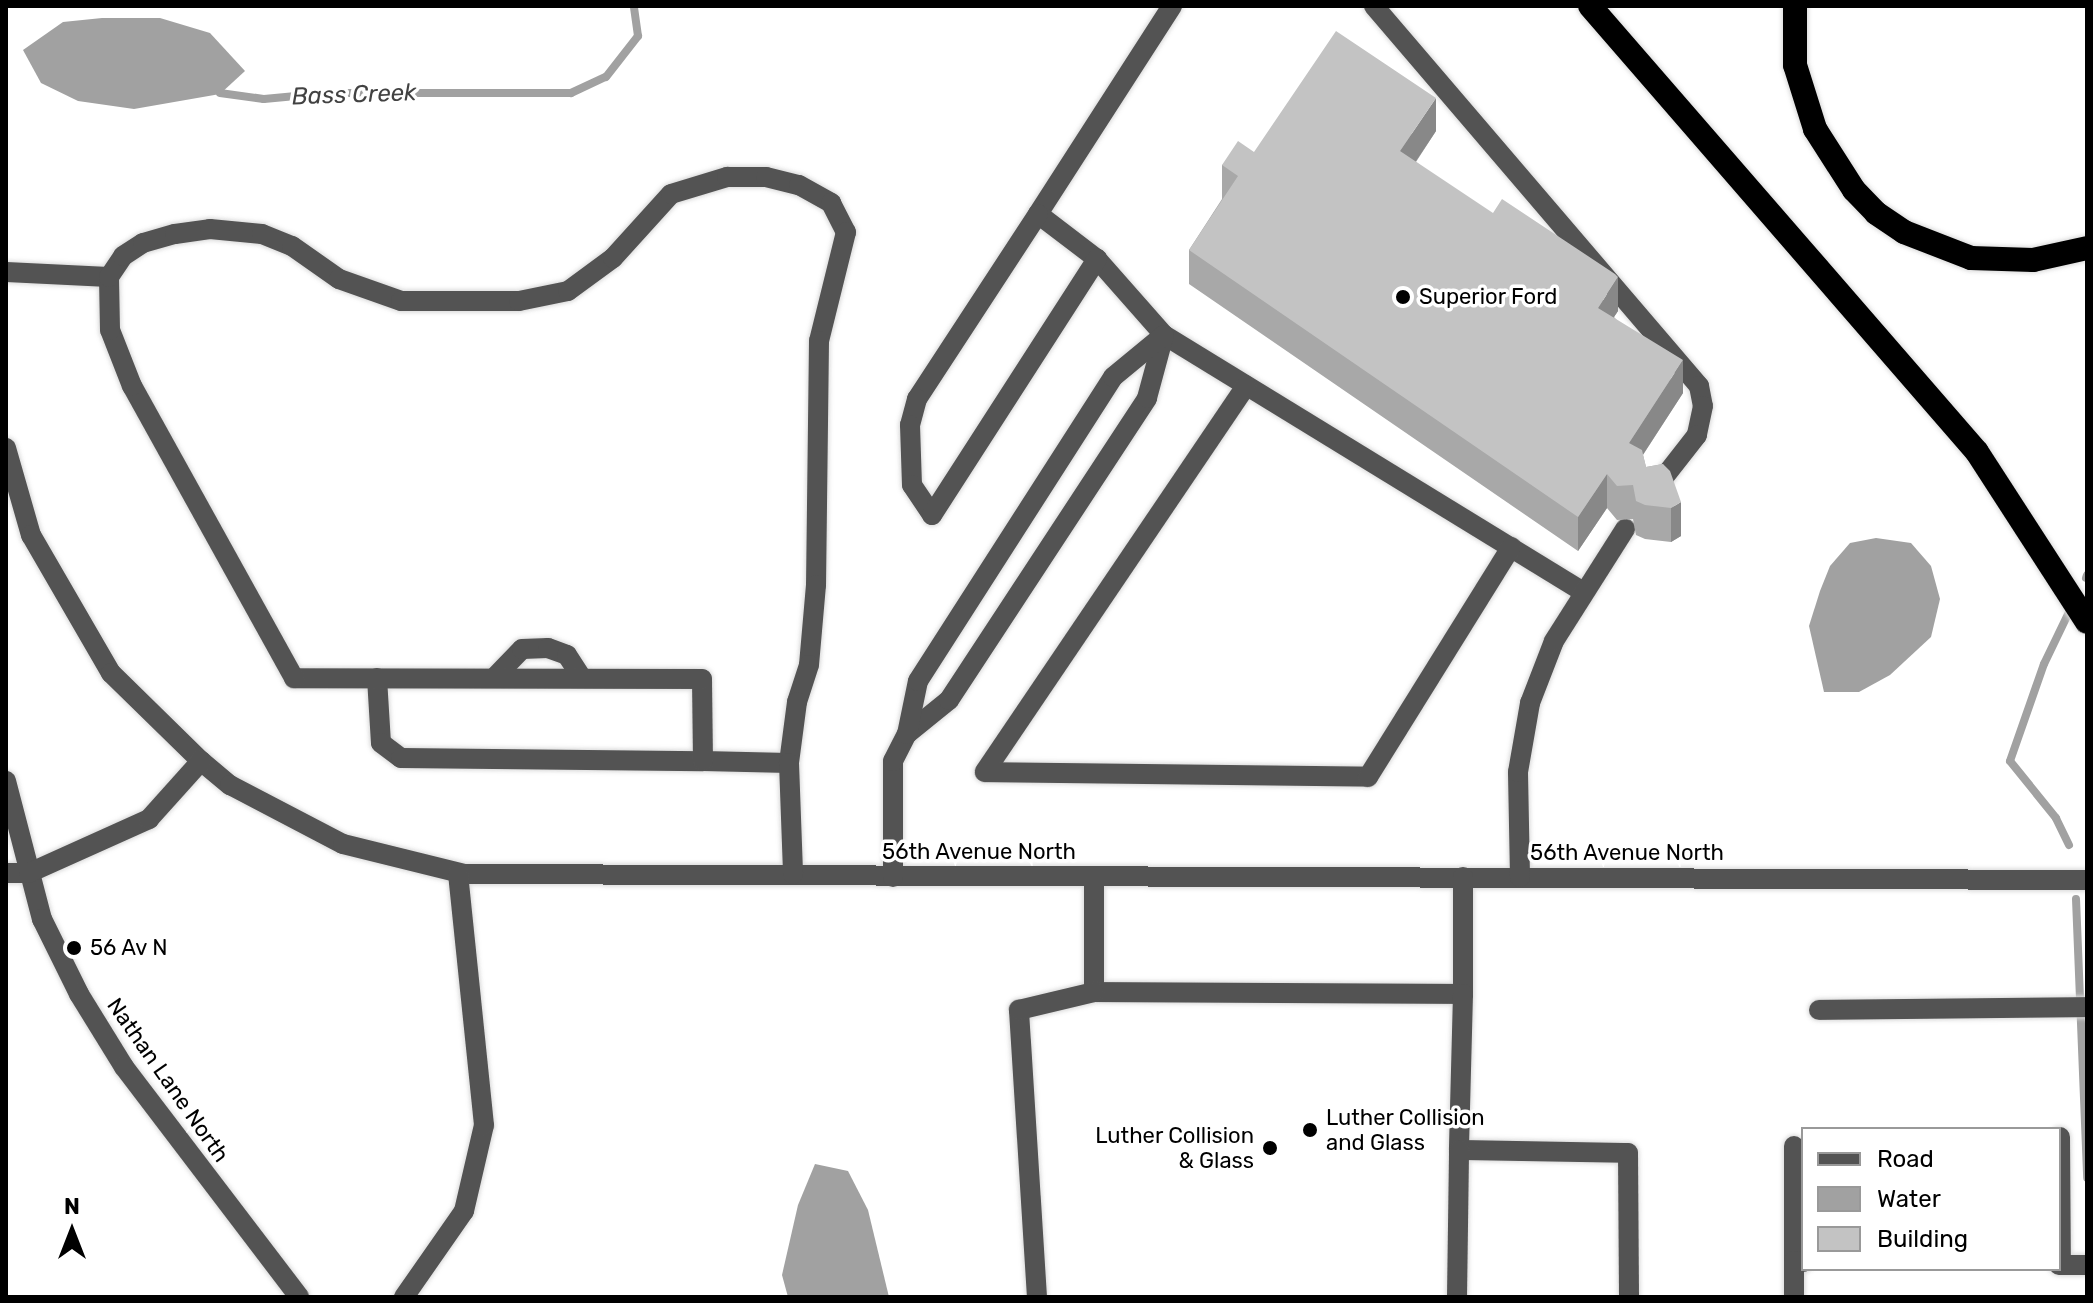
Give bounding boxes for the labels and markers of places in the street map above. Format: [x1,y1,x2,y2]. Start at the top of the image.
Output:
place label: Superior Ford [1419,284,1558,310]
marker: Superior Ford [1394,288,1412,306]
place label: 56 Av N [90,935,169,961]
marker: 56 Av N [65,939,83,957]
place label: Luther Collision and Glass [1326,1104,1485,1156]
marker: Luther Collision and Glass [1301,1121,1319,1139]
place label: Luther Collision & Glass [1095,1122,1254,1174]
marker: Luther Collision & Glass [1261,1139,1279,1157]

